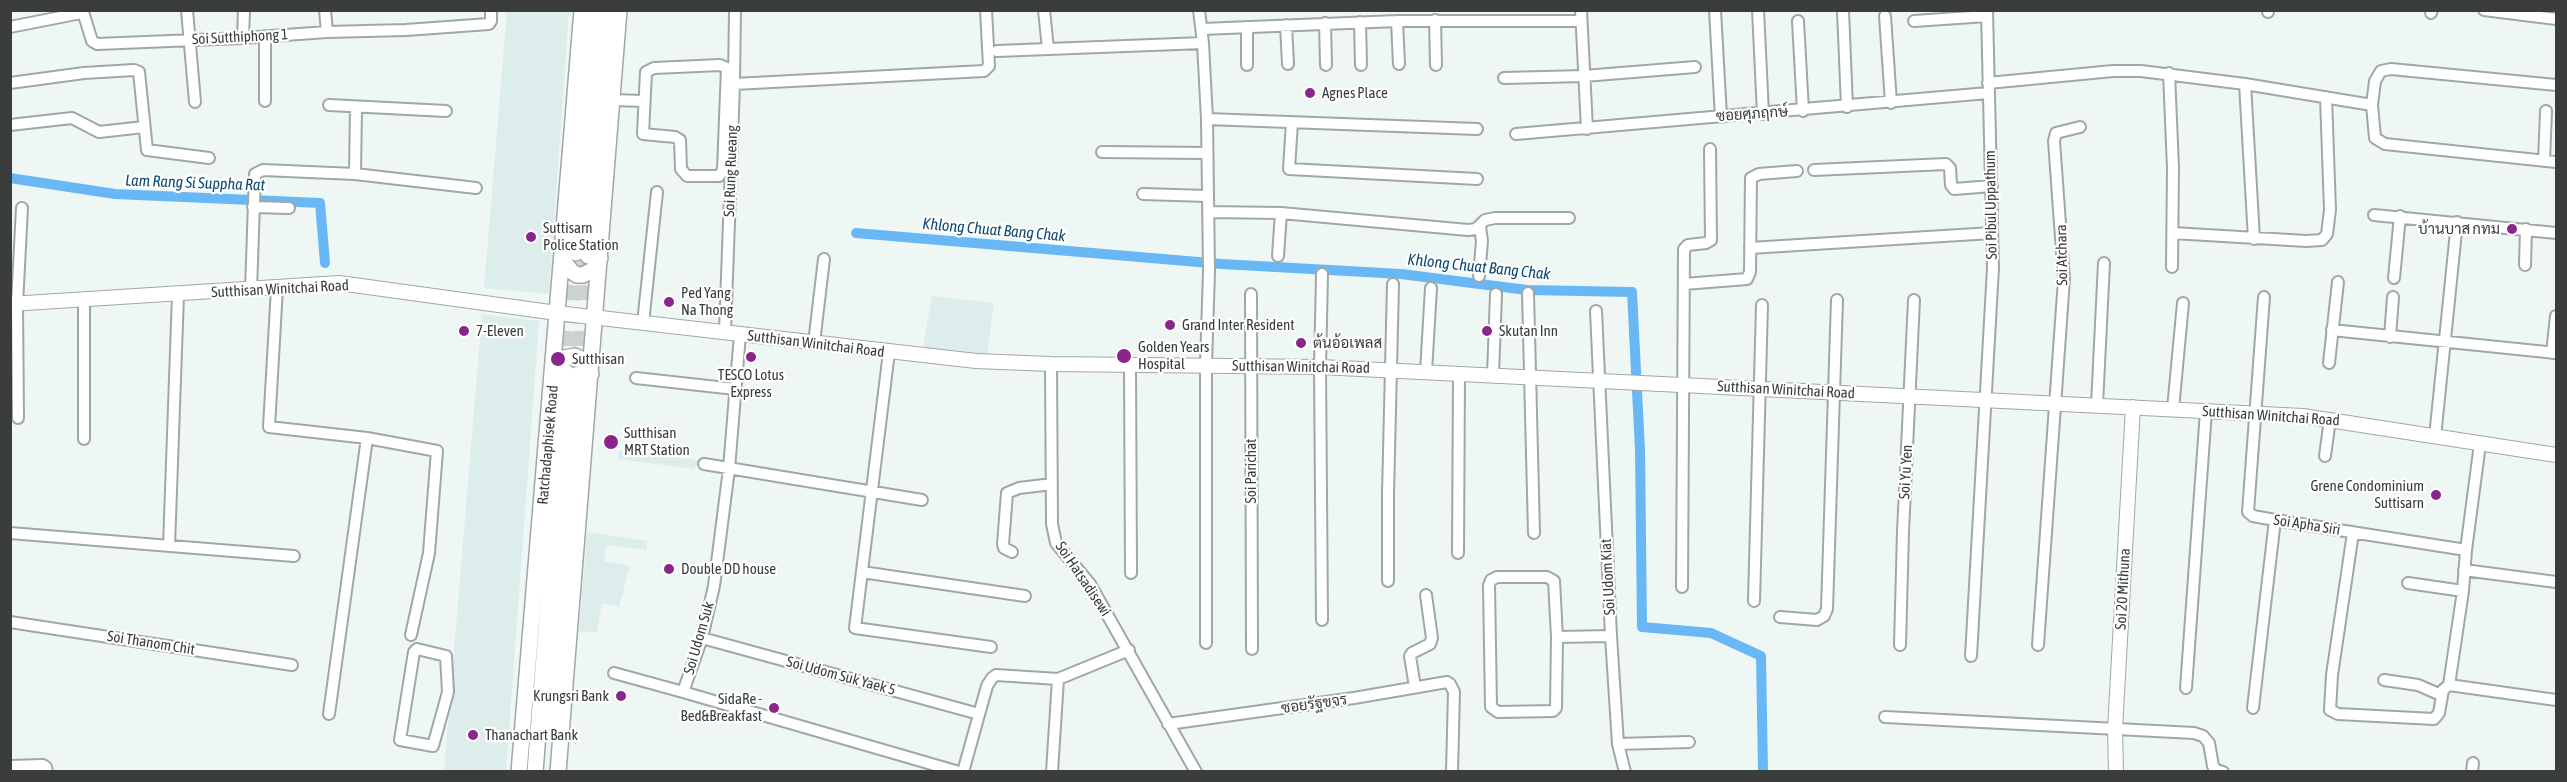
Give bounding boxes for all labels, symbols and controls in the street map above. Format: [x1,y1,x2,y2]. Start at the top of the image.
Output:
street label: Soi Sutthiphong 1 [192,25,288,49]
place label: Agnes Place [1322,84,1388,102]
marker: Agnes Place [1303,86,1317,100]
street label: ซอยศุภฤกษ์ [1715,102,1789,126]
street label: Soi Rung Rueang [720,125,742,217]
street label: Soi Pibul Uppathum [1981,150,2001,260]
water label: Lam Rang Si Suppha Rat [125,171,265,195]
water label: Khlong Chuat Bang Chak [922,214,1066,246]
place label: Suttisarn Police Station [543,219,619,254]
place label: บ้านบาส กทม [2418,220,2500,238]
marker: บ้านบาส กทม [2505,222,2519,236]
street label: Soi Atchara [2052,224,2072,286]
marker: Suttisarn Police Station [524,230,538,244]
water label: Khlong Chuat Bang Chak [1407,250,1551,284]
street label: Sutthisan Winitchai Road [211,276,349,302]
place label: Ped Yang Na Thong [681,284,733,319]
marker: Ped Yang Na Thong [662,295,676,309]
place label: Grand Inter Resident [1182,316,1295,334]
marker: Grand Inter Resident [1163,318,1177,332]
place label: 7-Eleven [476,322,524,340]
place label: Skutan Inn [1499,322,1558,340]
marker: 7-Eleven [457,324,471,338]
marker: Skutan Inn [1480,324,1494,338]
street label: Sutthisan Winitchai Road [747,327,885,361]
place label: ต้นอ้อเพลส [1313,334,1382,352]
marker: ต้นอ้อเพลส [1294,336,1308,350]
place label: Golden Years Hospital [1138,338,1209,373]
marker: Golden Years Hospital [1115,347,1133,365]
marker: Sutthisan [549,350,567,368]
place label: Sutthisan [572,350,624,368]
marker: TESCO Lotus Express [744,350,758,364]
street label: Sutthisan Winitchai Road [1232,357,1370,377]
place label: TESCO Lotus Express [718,366,784,401]
street label: Sutthisan Winitchai Road [1717,377,1855,403]
street label: Ratchadaphisek Road [534,385,562,505]
street label: Sutthisan Winitchai Road [2202,402,2340,430]
place label: Sutthisan MRT Station [624,424,690,459]
marker: Sutthisan MRT Station [602,433,620,451]
street label: Soi Parichat [1242,439,1260,503]
street label: Soi Yu Yen [1896,444,1916,500]
place label: Grene Condominium Suttisarn [2310,477,2424,512]
marker: Grene Condominium Suttisarn [2429,488,2443,502]
street label: Soi Apha Siri [2272,511,2342,539]
street label: Soi Hatsadisewi [1051,538,1115,620]
street label: Soi Udom Kiat [1597,538,1619,616]
street label: Soi 20 Mithuna [2112,548,2134,630]
place label: Double DD house [681,560,776,578]
marker: Double DD house [662,562,676,576]
street label: Soi Udom Suk [680,600,718,676]
street label: Soi Thanom Chit [106,627,196,659]
street label: Soi Udom Suk Yaek 5 [784,653,898,699]
place label: Krungsri Bank [533,687,609,705]
marker: Krungsri Bank [614,689,628,703]
place label: SidaRe - Bed&Breakfast [681,690,762,725]
street label: ซอยรัฐขจร [1280,690,1348,718]
marker: SidaRe - Bed&Breakfast [767,701,781,715]
place label: Thanachart Bank [485,726,578,744]
marker: Thanachart Bank [466,728,480,742]

